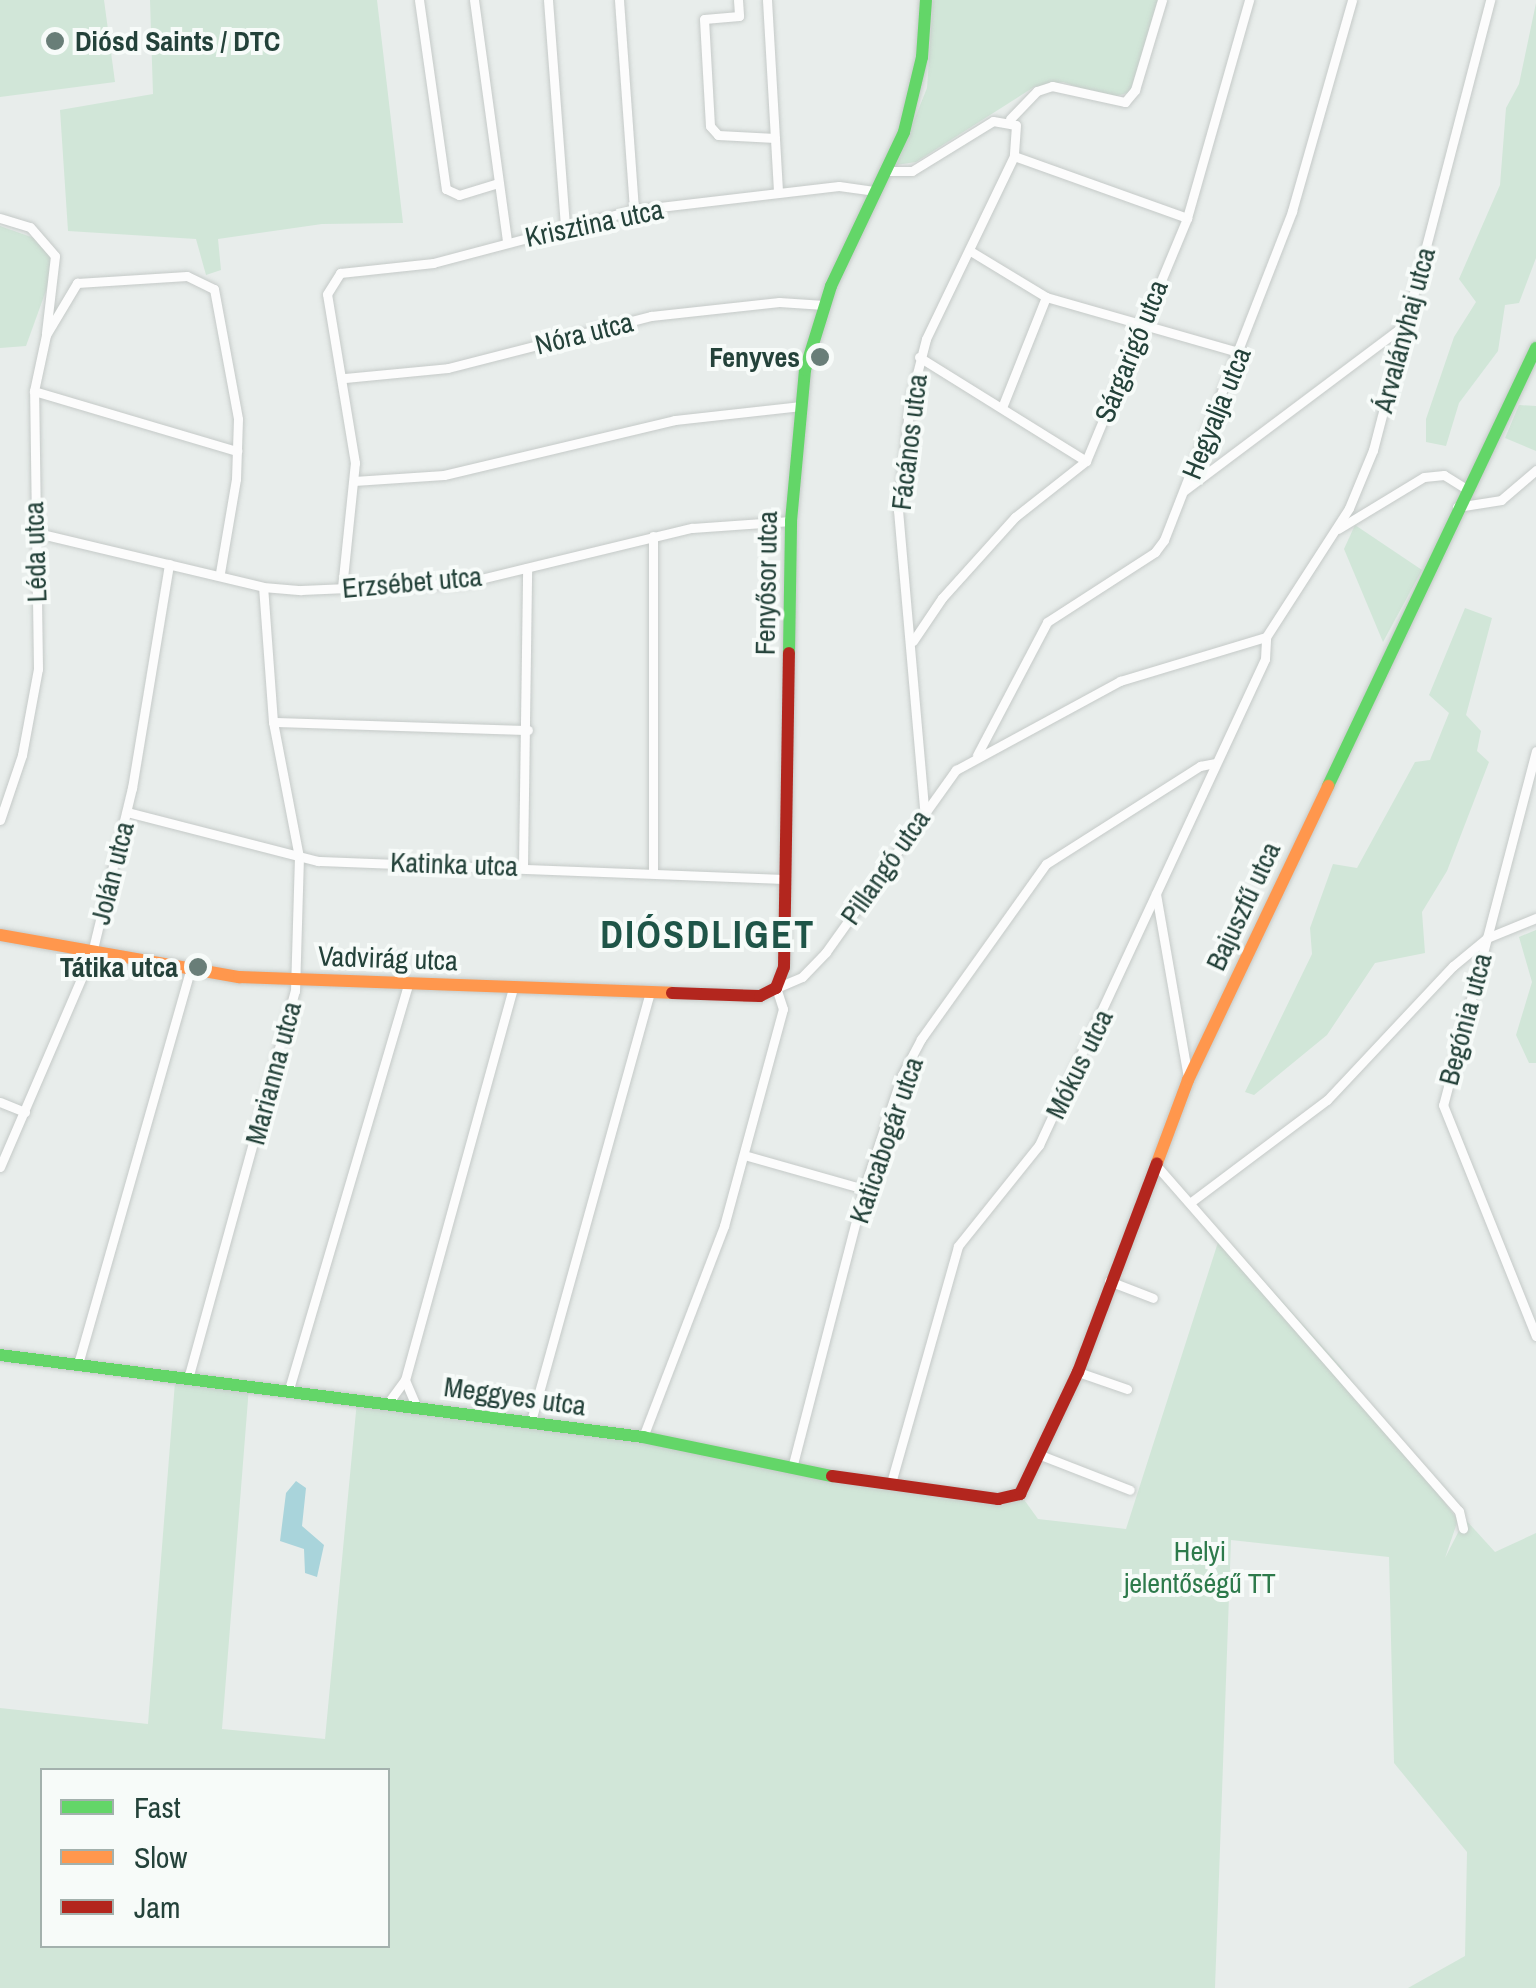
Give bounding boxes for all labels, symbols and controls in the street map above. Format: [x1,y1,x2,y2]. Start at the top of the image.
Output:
place label: Diósd Saints / DTC [75,24,280,58]
marker: Diósd Saints / DTC [44,30,66,52]
street label: Krisztina utca [522,192,666,254]
street label: Árvalányhaj utca [1366,244,1442,416]
street label: Sárgarigó utca [1087,275,1175,427]
street label: Nóra utca [532,305,636,361]
place label: Fenyves [709,340,800,374]
street label: Hegyalja utca [1174,342,1258,484]
marker: Fenyves [809,346,831,368]
street label: Fácános utca [884,372,934,512]
street label: Léda utca [16,501,54,603]
street label: Fenyősor utca [748,511,784,655]
street label: Erzsébet utca [341,559,483,605]
street label: Pillangó utca [833,803,937,931]
street label: Jolán utca [83,818,141,928]
street label: Bajuszfű utca [1199,836,1287,976]
street label: Katinka utca [390,845,518,883]
district label: DIÓSDLIGET [600,912,816,958]
street label: Vadvirág utca [317,939,459,977]
street label: Begónia utca [1431,949,1499,1089]
place label: Tátika utca [60,950,178,984]
marker: Tátika utca [187,956,209,978]
street label: Marianna utca [238,998,308,1148]
street label: Mókus utca [1038,1004,1120,1124]
street label: Katicabogár utca [842,1052,930,1228]
street label: Meggyes utca [442,1369,588,1423]
park label: Helyi jelentőségű TT [1124,1534,1276,1600]
legend [40,1768,390,1948]
text: Fast [134,1787,181,1827]
text: Slow [134,1837,187,1877]
text: Jam [134,1887,180,1927]

